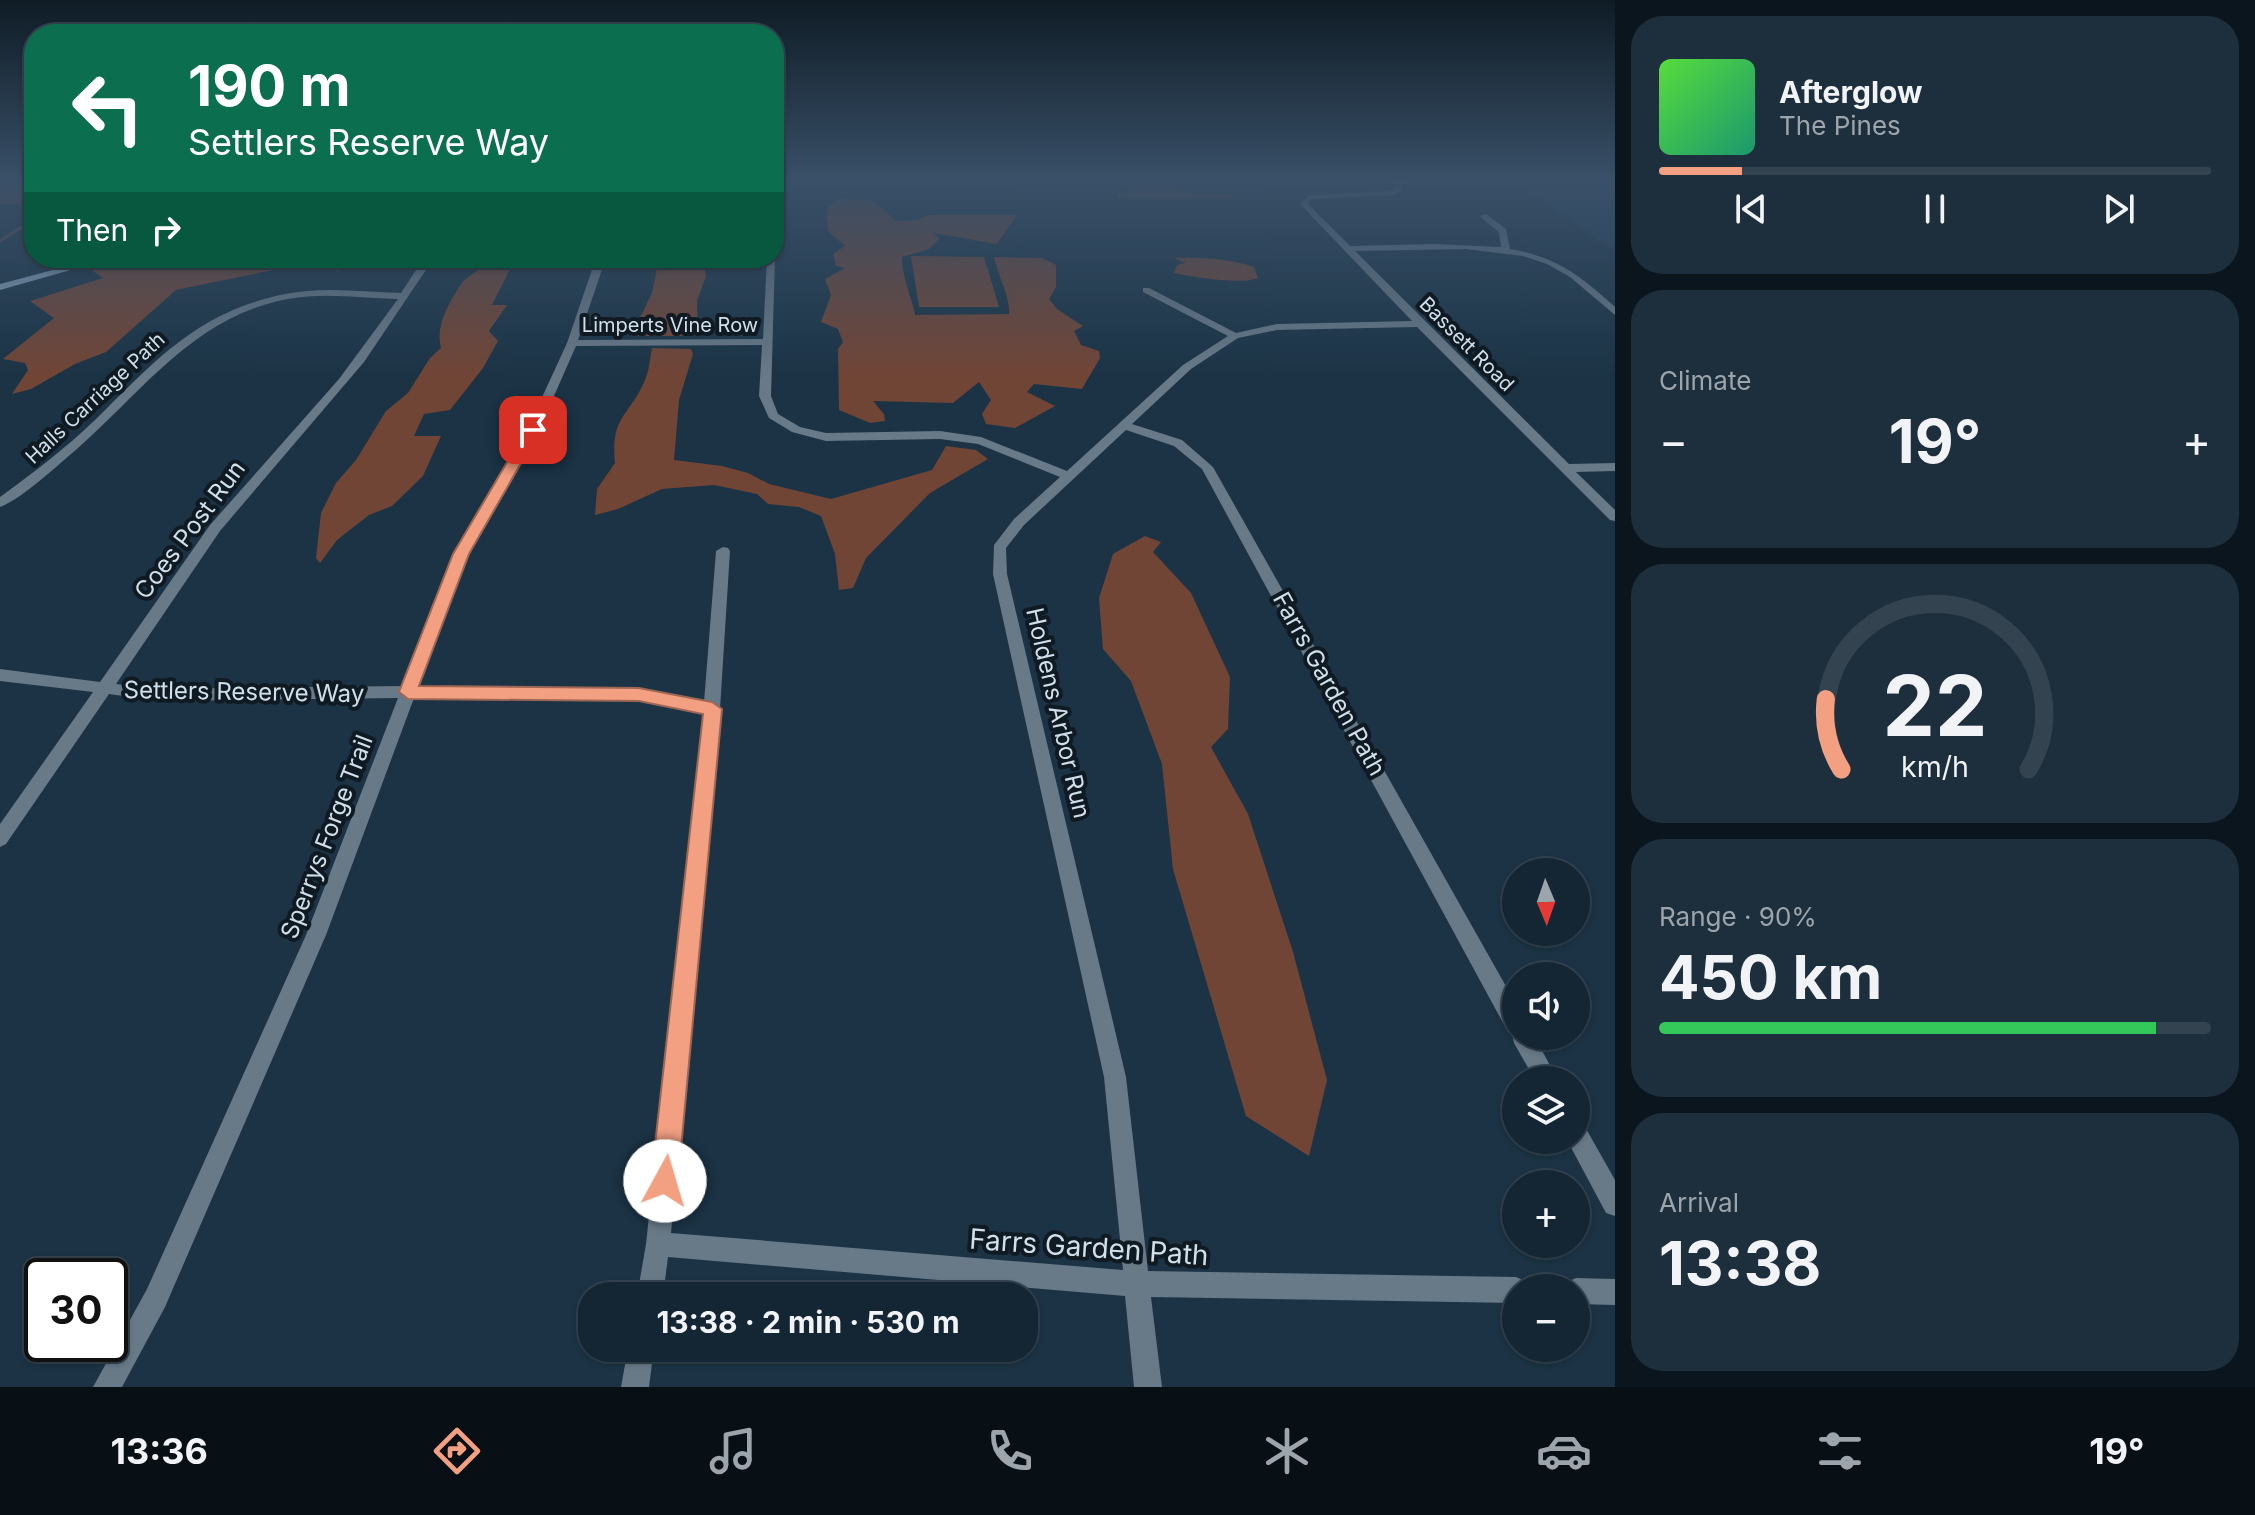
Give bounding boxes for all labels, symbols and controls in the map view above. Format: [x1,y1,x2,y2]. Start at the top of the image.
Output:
text: 190 m [188,52,351,120]
icon: left [56,56,160,160]
text: Afterglow [1779,74,1923,110]
text: The Pines [1779,110,1901,141]
text: Settlers Reserve Way [188,120,549,164]
icon: previous [1729,187,1773,231]
icon: pause [1913,187,1957,231]
icon: next [2097,187,2141,231]
icon: right [144,208,188,252]
text: Then [56,212,128,248]
street label: Bassett Road [1415,292,1519,396]
street label: Limperts Vine Row [582,313,758,337]
street label: Halls Carriage Path [20,327,170,469]
text: Climate [1659,365,1751,396]
pin [499,396,567,464]
text: 19° [1889,405,1981,477]
icon: arrive [511,408,555,452]
text: − [1659,414,1688,468]
text: + [2182,414,2211,468]
street label: Coes Post Run [128,455,251,605]
street label: Farrs Garden Path [1267,587,1392,781]
street label: Holdens Arbor Run [1020,605,1097,821]
text: 22 [1883,654,1987,755]
street label: Settlers Reserve Way [123,675,365,708]
street label: Sperrys Forge Trail [274,731,379,943]
text: km/h [1901,749,1969,784]
north arrow [1502,858,1590,946]
map controls [1502,858,1590,1362]
text: Range · 90% [1659,901,1817,932]
text: 450 km [1659,941,1882,1013]
button: sound [1502,962,1590,1050]
button: layers [1502,1066,1590,1154]
position arrow [623,1139,707,1223]
button: + [1502,1170,1590,1258]
text: Arrival [1659,1187,1739,1218]
street label: Farrs Garden Path [968,1222,1210,1272]
text: 13:38 [1659,1227,1821,1299]
speed limit sign: 30 [24,1258,128,1362]
button: − [1502,1274,1590,1362]
text: 13:38 · 2 min · 530 m [656,1304,960,1340]
icon: directions [429,1423,485,1479]
icon: music [705,1423,761,1479]
icon: phone [982,1423,1038,1479]
icon: climate [1259,1423,1315,1479]
icon: car [1536,1423,1592,1479]
icon: filters [1812,1423,1868,1479]
text: 13:36 [110,1429,208,1473]
text: 19° [2089,1429,2145,1473]

